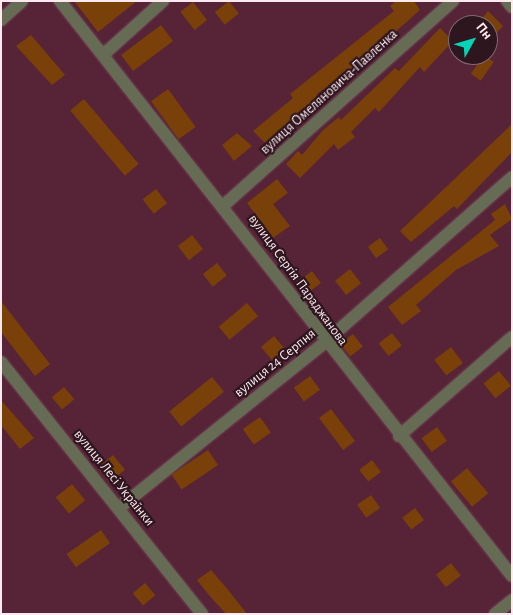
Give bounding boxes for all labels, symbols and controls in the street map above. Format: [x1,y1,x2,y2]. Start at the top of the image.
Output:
north arrow [448,15,498,65]
text: Пн [473,20,495,42]
street label: вулиця Омеляновича-Павленка [257,26,401,158]
street label: вулиця Сергія Параджанова [245,211,351,349]
street label: вулиця 24 Серпня [231,325,319,401]
street label: вулиця Лесі Українки [70,426,158,530]

